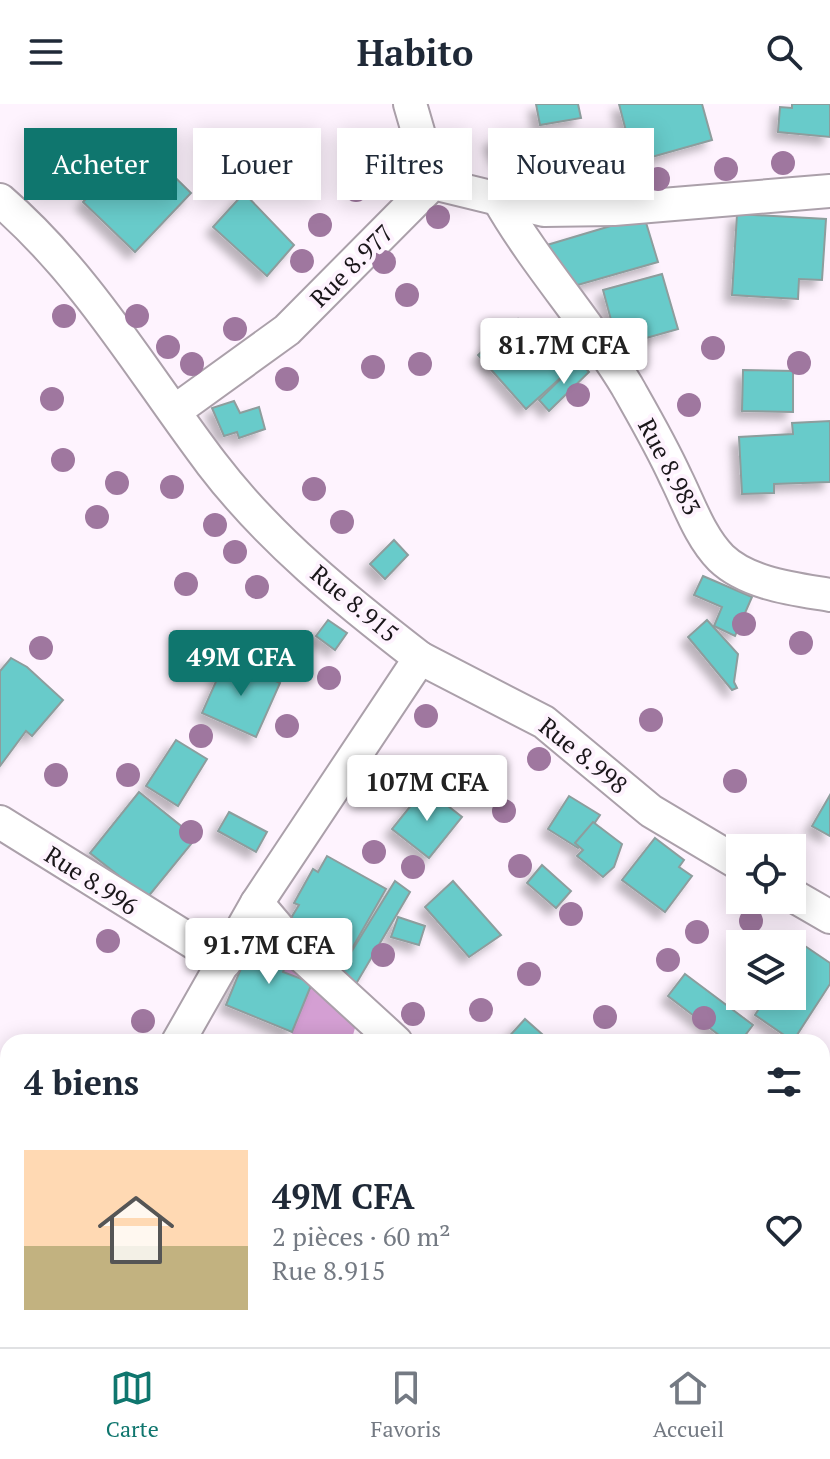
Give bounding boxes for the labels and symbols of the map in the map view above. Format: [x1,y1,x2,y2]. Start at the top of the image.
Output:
street label: Rue 8.977 [303,217,400,314]
pin: 81.7M CFA [472,318,656,386]
street label: Rue 8.983 [631,413,709,520]
street label: Rue 8.915 [304,557,405,649]
pin: 49M CFA [167,630,315,698]
street label: Rue 8.998 [533,710,634,801]
pin: 107M CFA [344,755,510,823]
street label: Rue 8.996 [39,838,144,922]
pin: 91.7M CFA [177,918,361,986]

